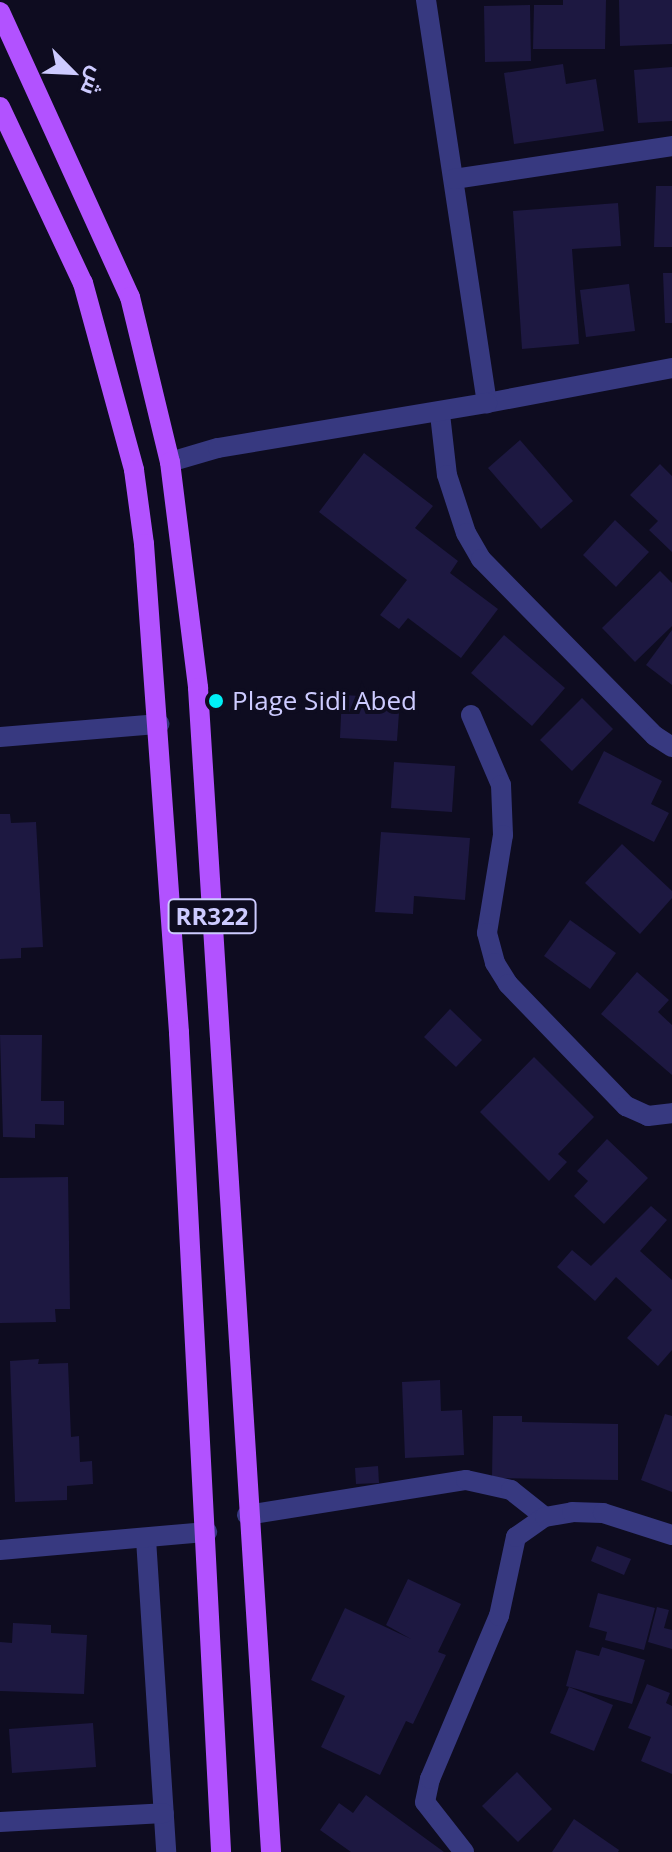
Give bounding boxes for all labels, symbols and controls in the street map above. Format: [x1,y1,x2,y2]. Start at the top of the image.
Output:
north arrow [32,32,112,112]
text: ش [74,63,113,101]
place label: Plage Sidi Abed [232,685,417,717]
marker: Plage Sidi Abed [207,692,225,710]
road number: RR322 [166,896,258,936]

